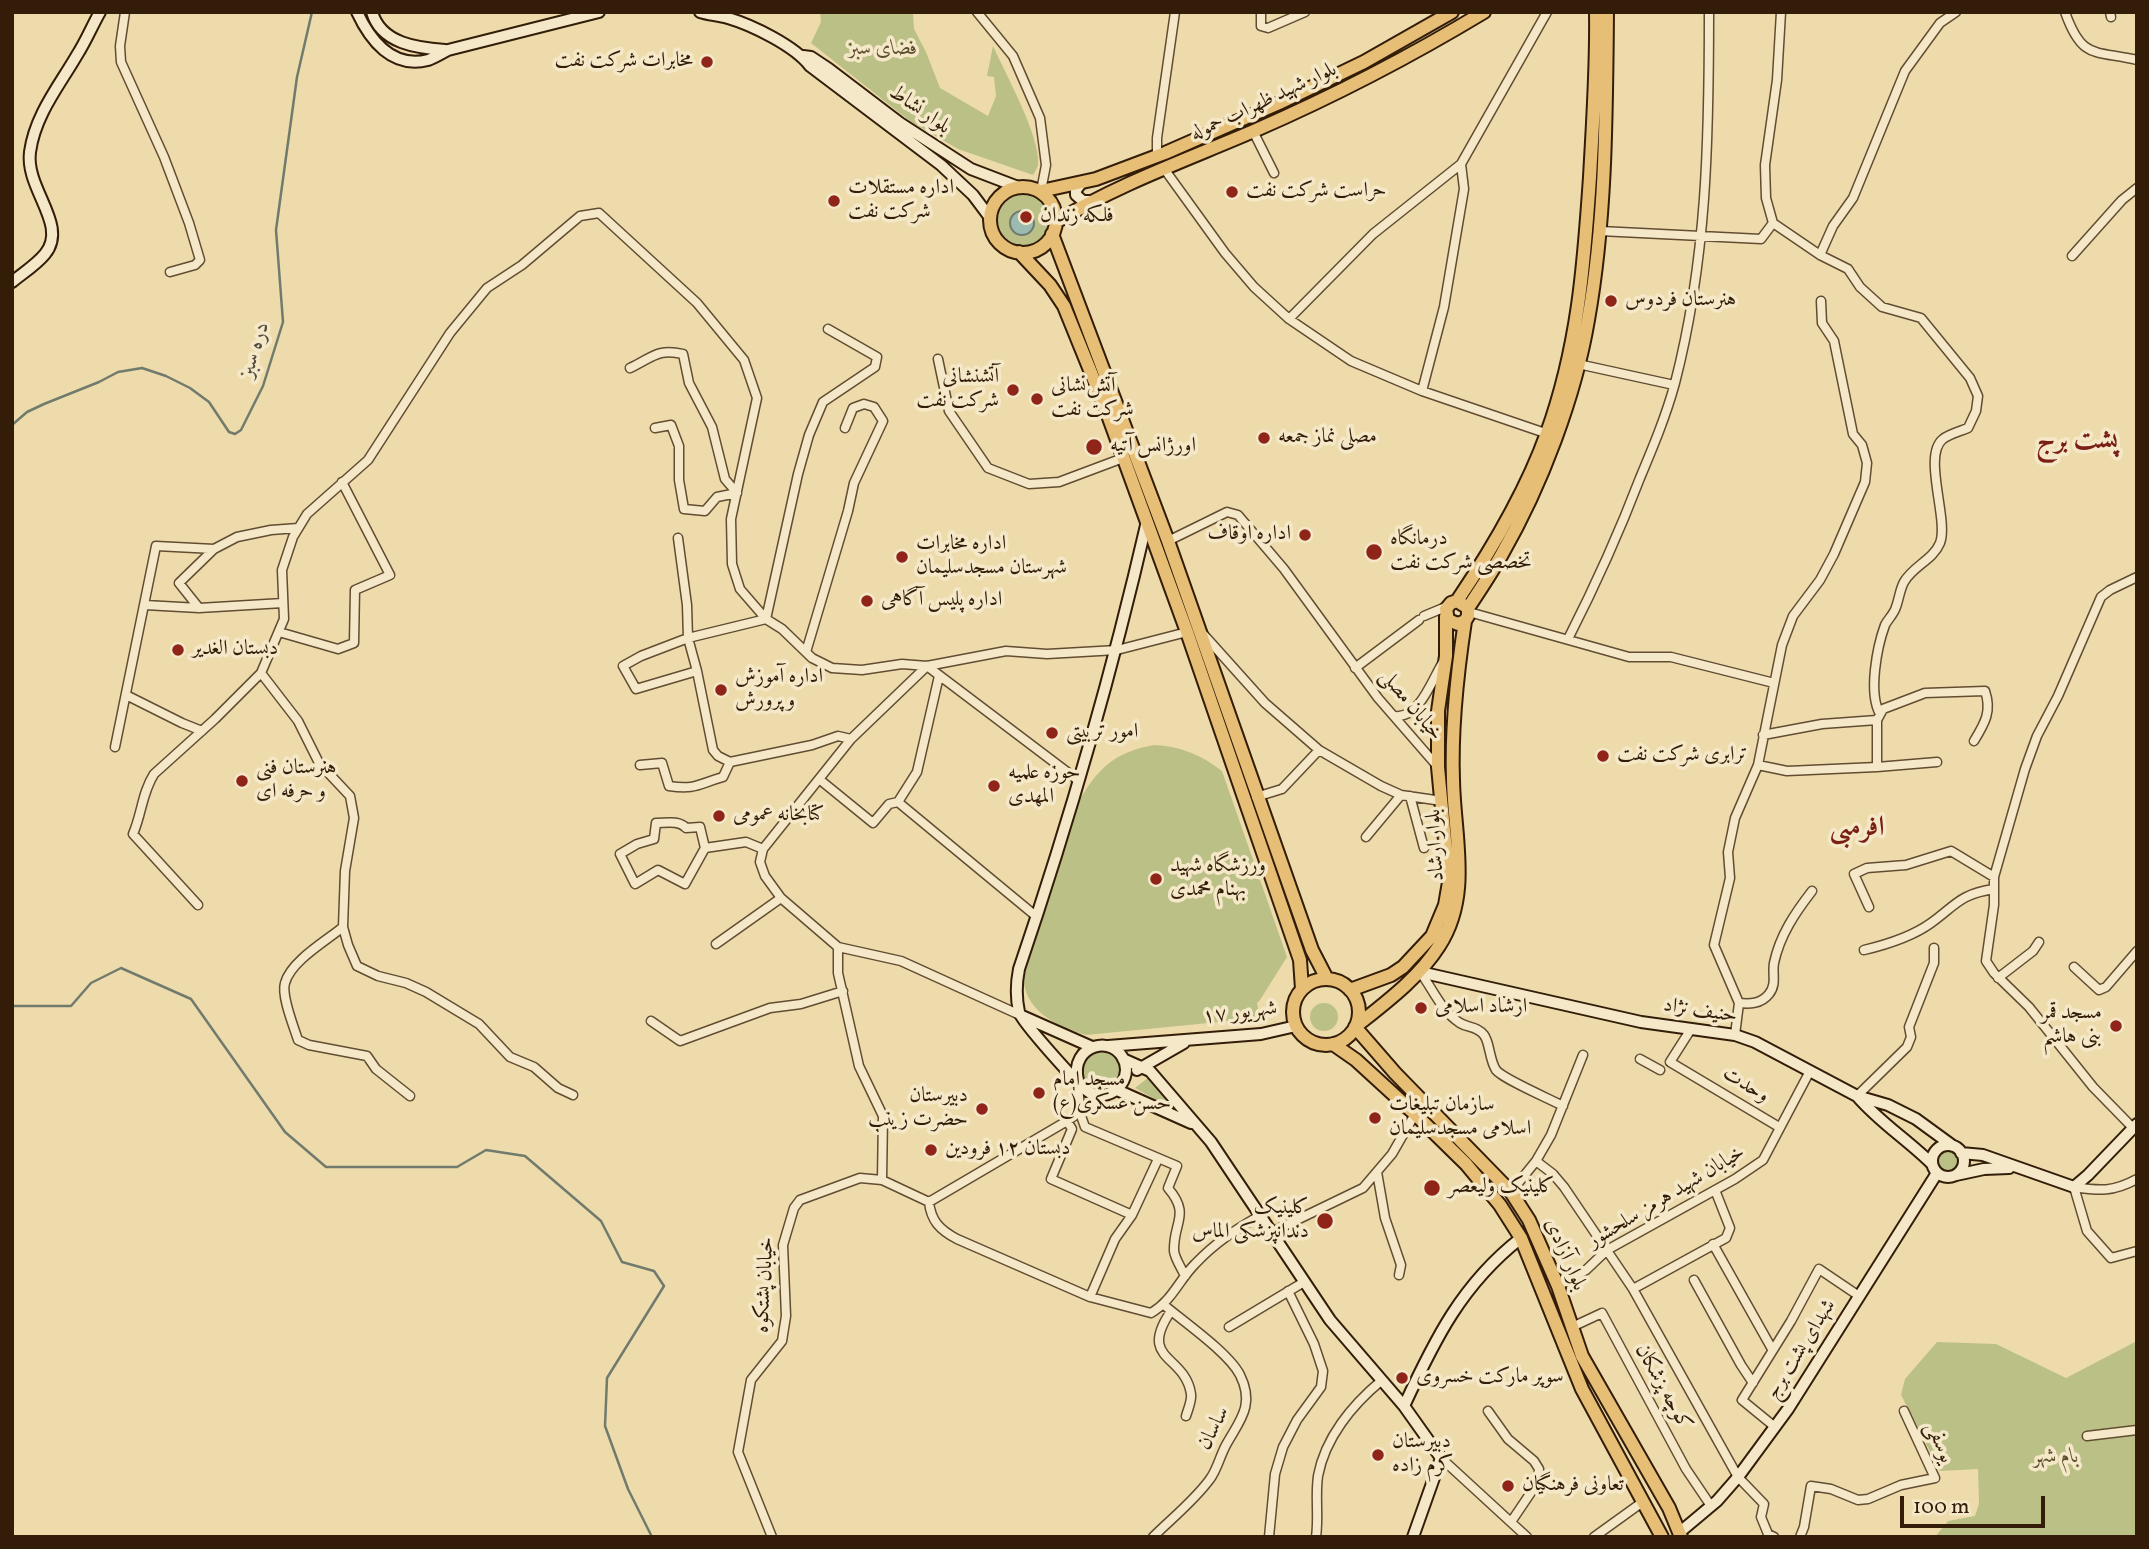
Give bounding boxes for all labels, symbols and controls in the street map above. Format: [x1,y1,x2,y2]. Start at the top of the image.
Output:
park label: فضای سبز [848,37,918,63]
place label: مخابرات شرکت نفت [554,49,693,75]
marker: مخابرات شرکت نفت [699,54,715,70]
street label: بلوار شهید ظهراب حموله [1187,58,1341,148]
street label: بلوار نشاط [883,81,955,141]
place label: اداره مستقلات شرکت نفت [848,176,954,226]
place label: حراست شرکت نفت [1246,179,1386,205]
marker: حراست شرکت نفت [1224,184,1240,200]
marker: اداره مستقلات شرکت نفت [826,193,842,209]
place label: فلکه زندان [1040,204,1114,230]
marker: فلکه زندان [1018,209,1034,225]
place label: هنرستان فردوس [1625,288,1736,314]
marker: هنرستان فردوس [1603,293,1619,309]
water label: دره سبز [234,318,278,382]
place label: آتشنشانی شرکت نفت [916,365,999,415]
place label: آتش‌نشانی شرکت نفت [1051,374,1134,424]
marker: آتشنشانی شرکت نفت [1005,382,1021,398]
marker: آتش‌نشانی شرکت نفت [1029,391,1045,407]
place label: مصلی نماز جمعه [1278,425,1377,451]
district label: پشت برج [2036,426,2118,460]
marker: مصلی نماز جمعه [1256,430,1272,446]
place label: اورژانس آتیه [1110,434,1196,460]
marker: اورژانس آتیه [1084,437,1104,457]
place label: اداره اوقاف [1208,522,1291,548]
marker: اداره اوقاف [1297,527,1313,543]
place label: درمانگاه تخصصی شرکت نفت [1390,527,1532,577]
place label: اداره مخابرات شهرستان مسجدسلیمان [916,532,1067,582]
marker: درمانگاه تخصصی شرکت نفت [1364,542,1384,562]
marker: اداره مخابرات شهرستان مسجدسلیمان [894,549,910,565]
place label: اداره پلیس آگاهی [881,588,1002,614]
marker: اداره پلیس آگاهی [859,593,875,609]
place label: دبستان الغدیر [192,637,278,663]
marker: دبستان الغدیر [170,642,186,658]
place label: اداره آموزش و پرورش [735,665,823,715]
street label: خیابان مصلی [1373,665,1447,747]
marker: اداره آموزش و پرورش [713,682,729,698]
place label: امور تربیتی [1066,720,1138,746]
marker: امور تربیتی [1044,725,1060,741]
place label: ترابری شرکت نفت [1617,743,1747,769]
marker: ترابری شرکت نفت [1595,748,1611,764]
place label: هنرستان فنی و حرفه ای [256,756,337,806]
place label: حوزه علمیه المهدی [1008,761,1080,811]
marker: هنرستان فنی و حرفه ای [234,773,250,789]
marker: حوزه علمیه المهدی [986,778,1002,794]
place label: کتابخانه عمومی [733,803,824,829]
marker: کتابخانه عمومی [711,808,727,824]
street label: بلوار ارشاد [1423,808,1451,882]
district label: افرمبی [1829,813,1885,847]
place label: ورزشگاه شهید بهنام محمدی [1170,854,1266,904]
marker: ورزشگاه شهید بهنام محمدی [1148,871,1164,887]
street label: حنیف نژاد [1661,994,1739,1030]
place label: ارشاد اسلامی [1435,995,1527,1021]
street label: ۱۷ شهریور [1201,997,1279,1031]
marker: ارشاد اسلامی [1413,1000,1429,1016]
place label: مسجد قمر بنی هاشم [2041,1001,2102,1051]
marker: مسجد قمر بنی هاشم [2108,1018,2124,1034]
street label: وحدت [1717,1062,1773,1110]
place label: مسجد امام حسن عسکری(ع) [1053,1068,1171,1118]
place label: دبیرستان حضرت زینب [868,1084,968,1134]
marker: مسجد امام حسن عسکری(ع) [1031,1085,1047,1101]
place label: سازمان تبلیغات اسلامی مسجدسلیمان [1389,1093,1531,1143]
marker: دبیرستان حضرت زینب [974,1101,990,1117]
marker: سازمان تبلیغات اسلامی مسجدسلیمان [1367,1110,1383,1126]
place label: دبستان ۱۲ فرودین [945,1137,1070,1163]
street label: خیابان شهید هرمز سلحشور [1584,1141,1750,1255]
marker: دبستان ۱۲ فرودین [923,1142,939,1158]
place label: کلینیک ولیعصر [1448,1175,1555,1201]
marker: کلینیک ولیعصر [1422,1178,1442,1198]
place label: کلینیک دندانپزشکی الماس [1192,1196,1309,1246]
marker: کلینیک دندانپزشکی الماس [1315,1211,1335,1231]
street label: بلوار آزادی [1538,1215,1590,1295]
street label: خیابان پشتکوه [751,1236,781,1334]
street label: شهدای پشت برج [1761,1295,1843,1405]
street label: کوچه پزشکان [1628,1340,1696,1436]
place label: سوپر مارکت خسروی [1416,1365,1564,1391]
marker: سوپر مارکت خسروی [1394,1370,1410,1386]
street label: ساسان [1193,1403,1237,1455]
street label: یوسفی [1918,1419,1958,1467]
place label: دبیرستان کرم زاده [1392,1430,1454,1480]
park label: بام شهر [2033,1445,2079,1471]
marker: دبیرستان کرم زاده [1370,1447,1386,1463]
place label: تعاونی فرهنگیان [1522,1473,1624,1499]
marker: تعاونی فرهنگیان [1500,1478,1516,1494]
scale bar [1904,1482,2049,1526]
text: 100 m [1913,1493,1970,1522]

